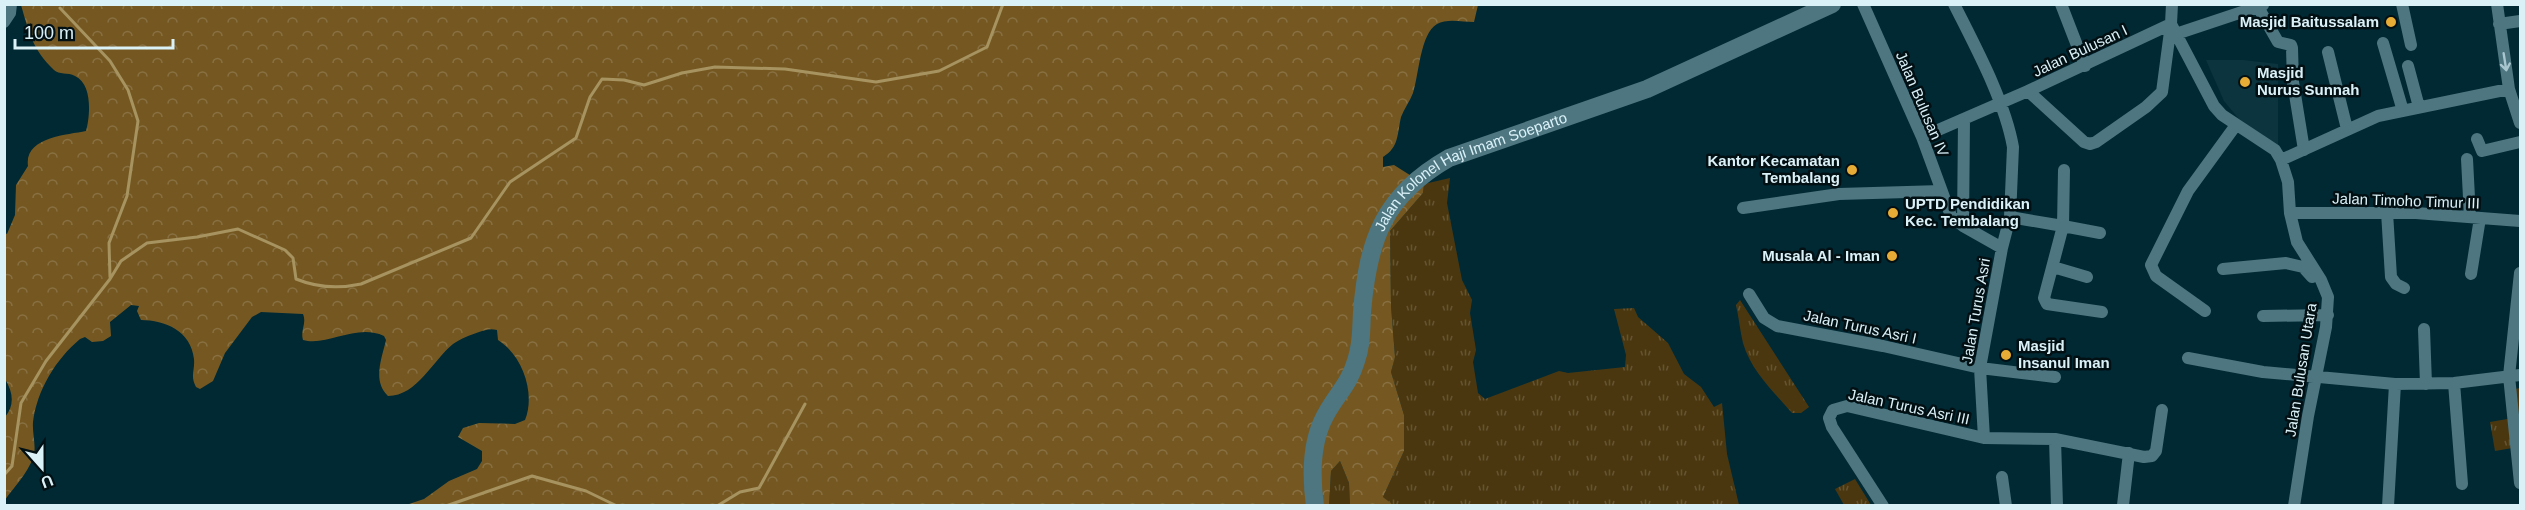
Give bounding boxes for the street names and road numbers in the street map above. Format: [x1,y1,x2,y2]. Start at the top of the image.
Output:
street label: Jalan Bulusan I [2030,21,2130,80]
street label: Jalan Bulusan IV [1893,49,1952,159]
street label: Jalan Kolonel Haji Imam Soeparto [1371,109,1569,234]
street label: Jalan Timoho Timur III [2332,189,2480,212]
street label: Jalan Turus Asri [1958,257,1993,365]
street label: Jalan Bulusan Utara [2282,301,2320,438]
street label: Jalan Turus Asri I [1802,306,1918,347]
street label: Jalan Turus Asri III [1847,385,1971,428]

